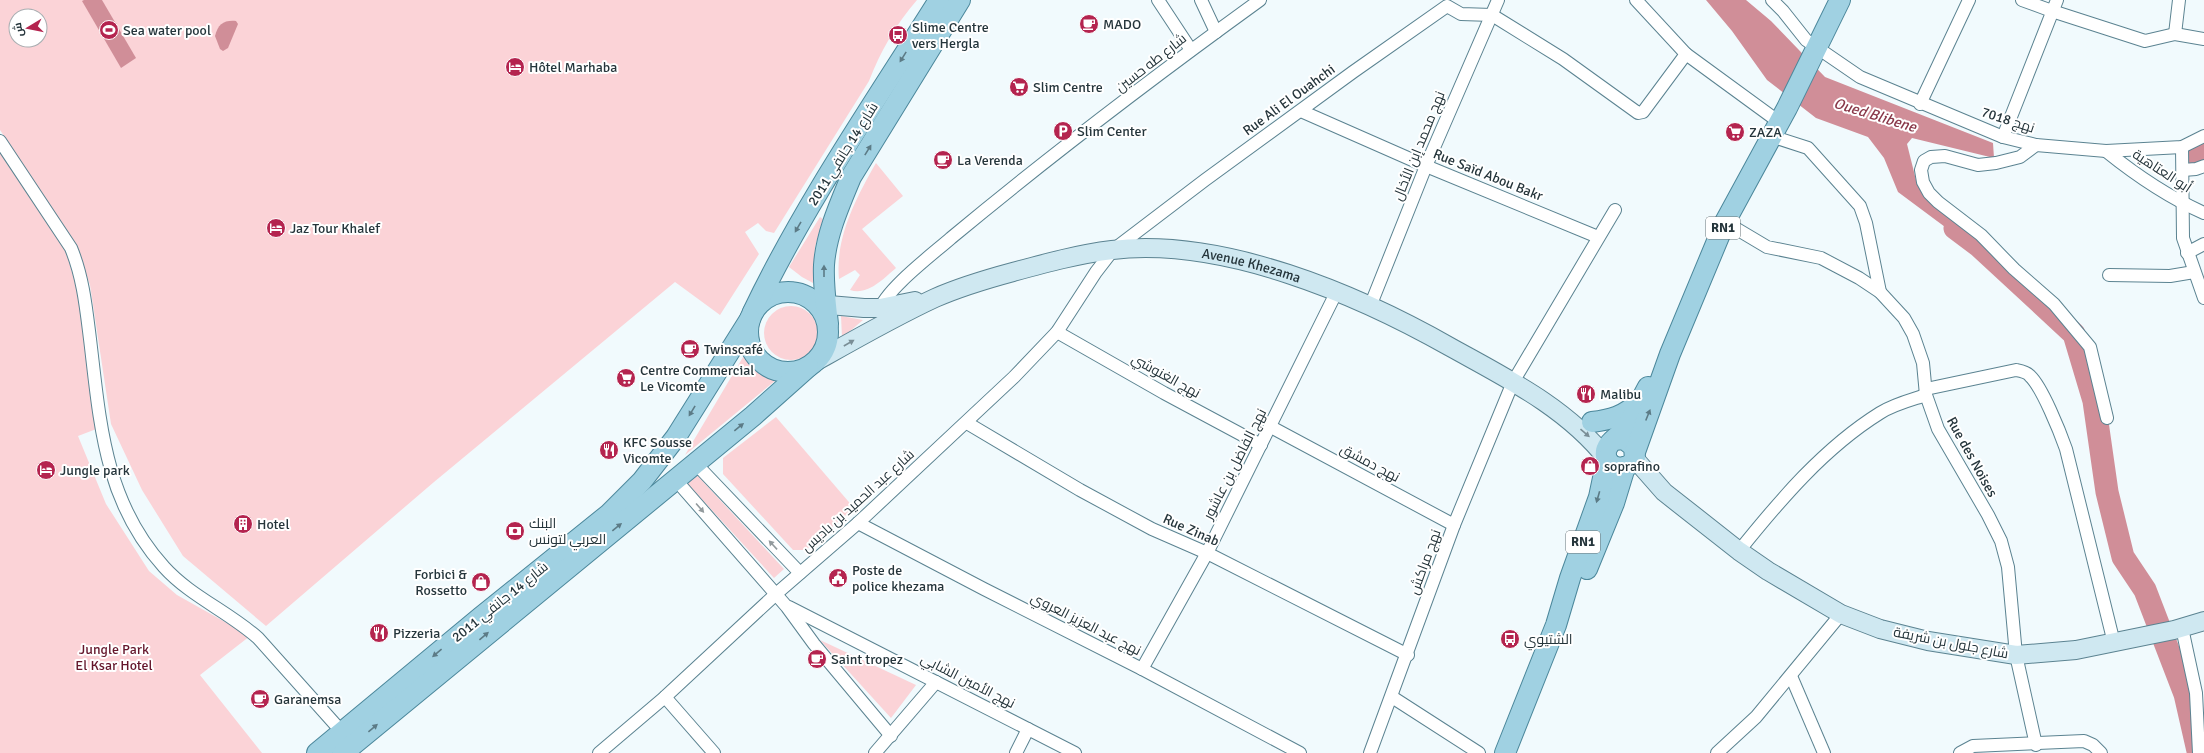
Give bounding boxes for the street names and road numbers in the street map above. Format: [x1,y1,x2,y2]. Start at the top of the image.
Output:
street label: شارع طه حسين [1112,30,1190,96]
street label: Rue Ali El Ouahchi [1240,61,1338,139]
street label: نهج محمد إبن الأخال [1389,89,1449,203]
street label: شارع 14 جانفي 2011 [804,99,884,210]
street label: نهج 7018 [1979,103,2037,137]
street label: Rue Saïd Abou Bakr [1431,145,1546,205]
street label: أبو العتاهية [2129,145,2195,196]
road number: RN1 [1706,217,1740,239]
street label: Avenue Khezama [1201,244,1303,286]
street label: نهج الغنوشي [1128,350,1203,404]
street label: نهج الفاضل بن عاشور [1199,406,1270,523]
street label: Rue des Noises [1943,414,2001,500]
street label: نهج دمشق [1337,440,1403,486]
street label: شارع عبد الحميد بن باديس [798,446,918,556]
street label: Rue Zinab [1160,510,1222,550]
street label: نهج مراكش [1405,527,1445,597]
road number: RN1 [1566,531,1600,553]
street label: شارع 14 جانفي 2011 [449,558,553,648]
street label: نهج عبد العزيز العروي [1027,589,1144,662]
street label: شارع جلول بن شريفة [1892,624,2010,662]
street label: نهج الأمين الشابي [917,650,1018,715]

